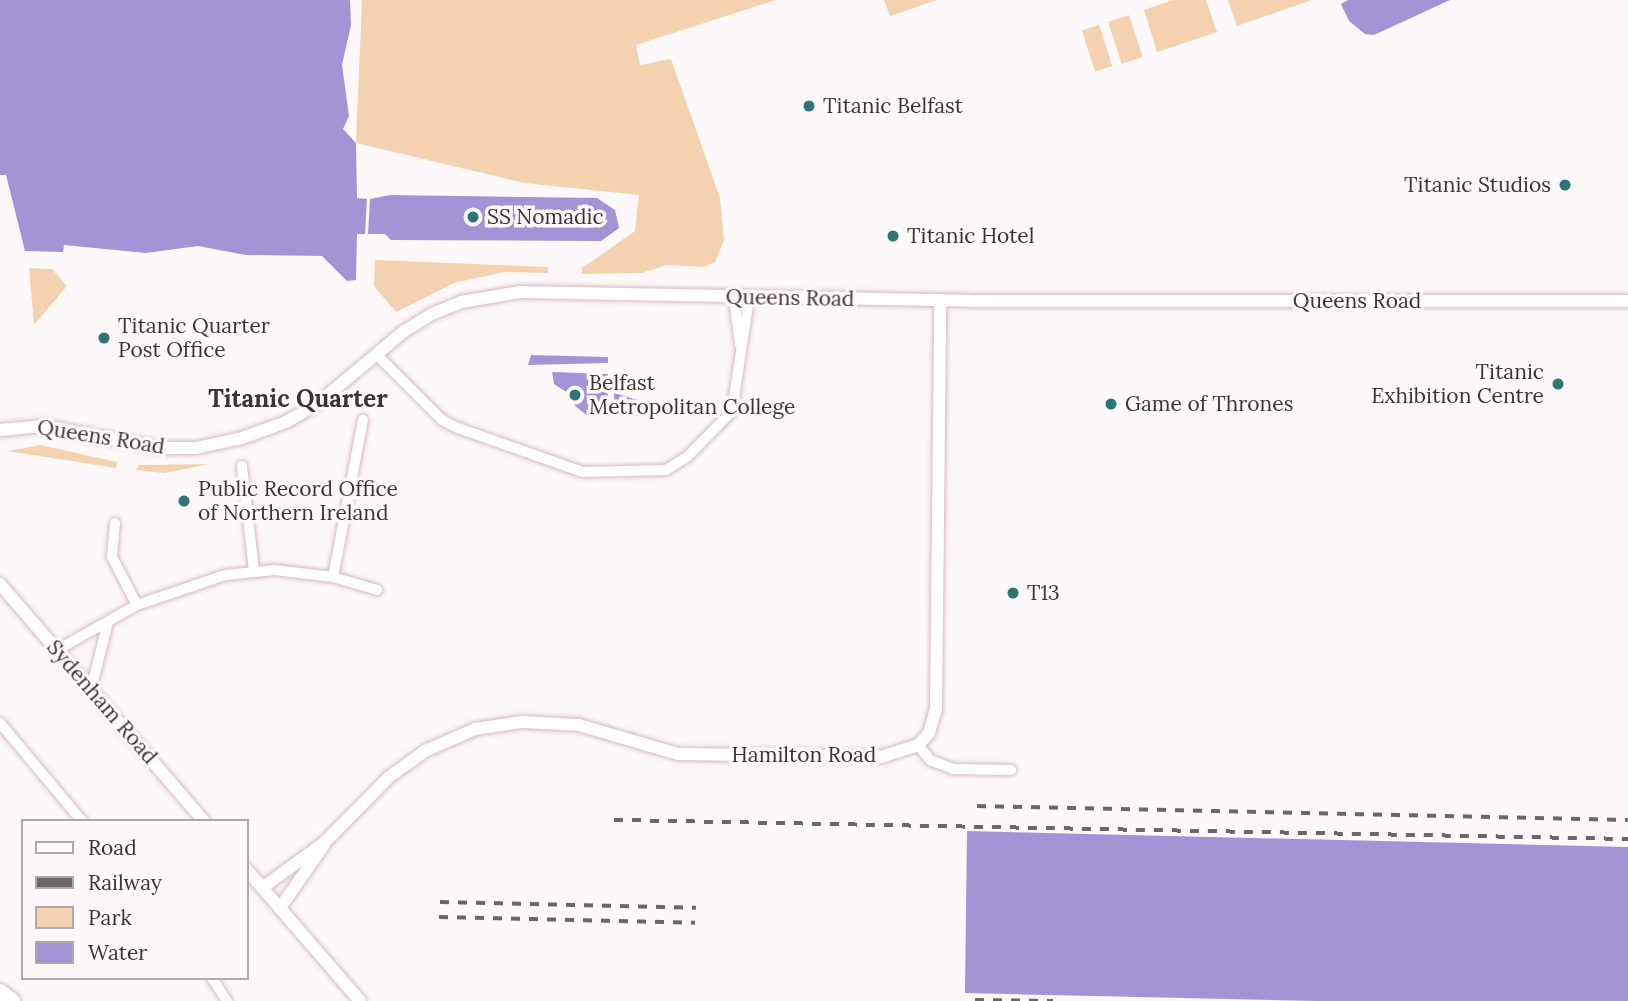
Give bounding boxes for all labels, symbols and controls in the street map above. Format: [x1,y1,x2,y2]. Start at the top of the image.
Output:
place label: Titanic Belfast [823,93,963,119]
marker: Titanic Belfast [801,98,817,114]
place label: Titanic Studios [1404,172,1551,198]
marker: Titanic Studios [1557,177,1573,193]
place label: SS Nomadic [487,204,604,230]
marker: SS Nomadic [465,209,481,225]
place label: Titanic Hotel [907,223,1034,249]
marker: Titanic Hotel [885,228,901,244]
street label: Queens Road [725,284,855,312]
street label: Queens Road [1293,288,1421,314]
place label: Titanic Quarter Post Office [118,313,270,363]
marker: Titanic Quarter Post Office [96,330,112,346]
place label: Titanic Exhibition Centre [1371,359,1544,409]
place label: Belfast Metropolitan College [589,370,795,420]
marker: Titanic Exhibition Centre [1550,376,1566,392]
district label: Titanic Quarter [208,385,388,413]
marker: Belfast Metropolitan College [567,387,583,403]
place label: Game of Thrones [1125,391,1293,417]
marker: Game of Thrones [1103,396,1119,412]
street label: Queens Road [36,414,166,460]
place label: Public Record Office of Northern Ireland [198,476,398,526]
marker: Public Record Office of Northern Ireland [176,493,192,509]
place label: T13 [1027,580,1060,606]
marker: T13 [1005,585,1021,601]
street label: Sydenham Road [41,635,163,769]
street label: Hamilton Road [732,742,876,768]
legend [21,819,248,980]
text: Road [88,834,137,861]
text: Railway [88,869,162,896]
text: Park [88,904,132,931]
text: Water [88,939,147,966]

